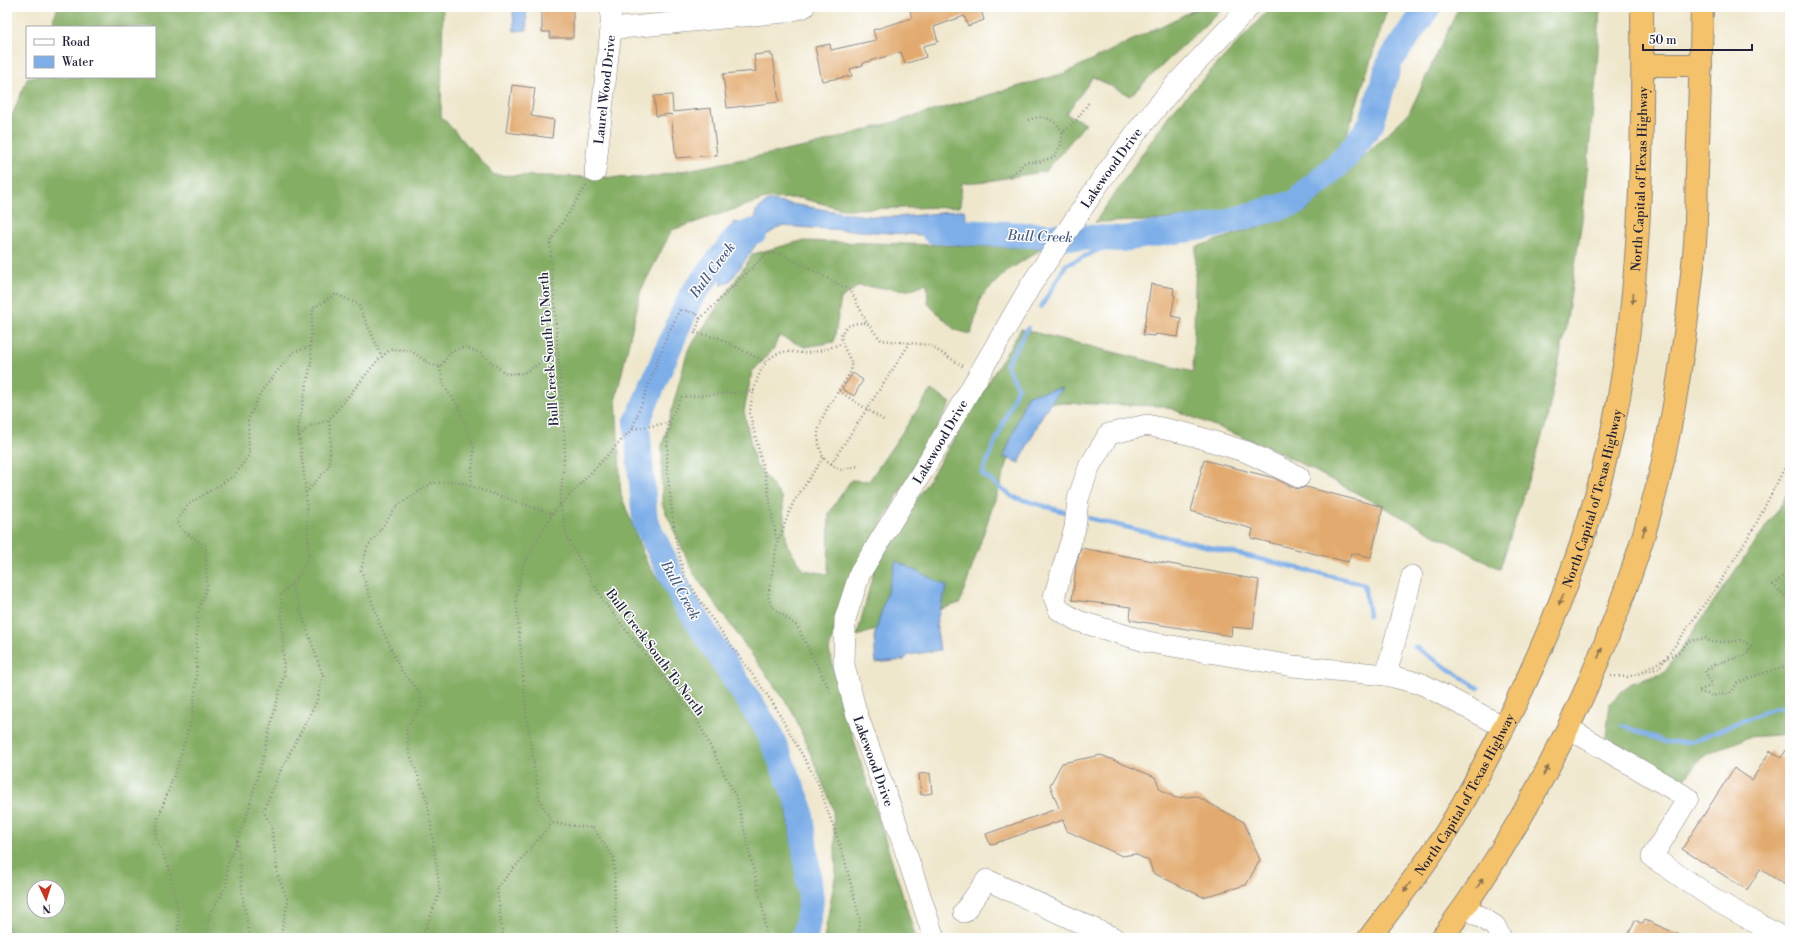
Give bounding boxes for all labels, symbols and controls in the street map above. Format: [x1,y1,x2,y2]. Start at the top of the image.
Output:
legend [26,26,156,78]
scale bar [1643,26,1752,52]
text: 50 m [1649,33,1677,48]
street label: Laurel Wood Drive [591,34,619,145]
text: Road [62,35,90,50]
text: Water [61,55,94,70]
street label: North Capital of Texas Highway [1628,86,1651,272]
street label: Lakewood Drive [1078,125,1146,212]
water label: Bull Creek [1006,227,1073,247]
water label: Bull Creek [685,239,740,303]
street label: Bull Creek South To North [536,271,562,428]
one-way arrow [1629,292,1636,304]
street label: Lakewood Drive [910,396,972,487]
street label: North Capital of Texas Highway [1559,407,1626,590]
one-way arrow [1641,524,1647,536]
water label: Bull Creek [656,557,704,623]
street label: Bull Creek South To North [602,585,708,719]
one-way arrow [1558,595,1564,607]
one-way arrow [1598,647,1604,659]
street label: North Capital of Texas Highway [1412,710,1519,879]
street label: Lakewood Drive [849,714,897,809]
one-way arrow [1543,765,1549,777]
one-way arrow [1476,878,1484,888]
north arrow [26,879,66,919]
one-way arrow [1403,881,1411,892]
text: N [42,901,51,915]

